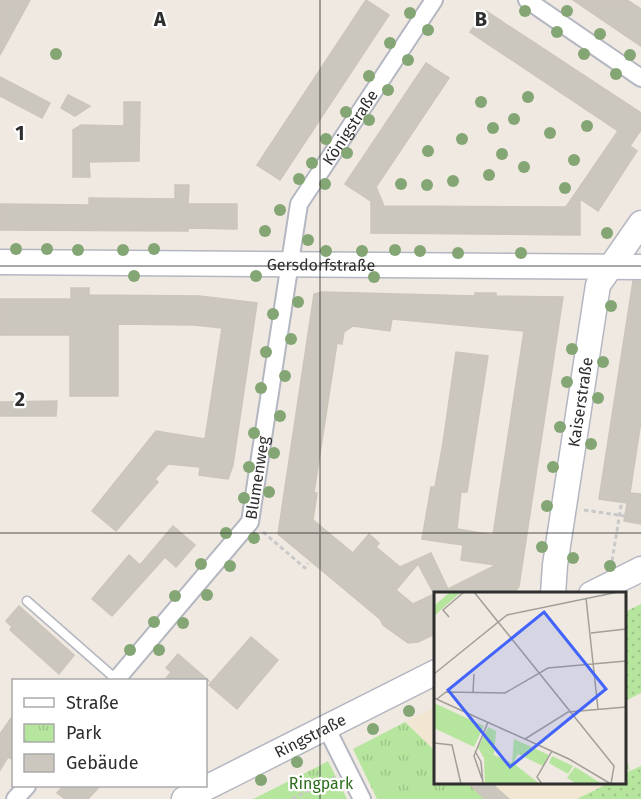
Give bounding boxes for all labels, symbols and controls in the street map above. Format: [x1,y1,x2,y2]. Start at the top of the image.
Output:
text: A [153,7,167,31]
text: B [475,7,487,31]
street label: Königstraße [318,86,382,169]
text: 1 [15,121,25,145]
street label: Gersdorfstraße [267,255,375,275]
street label: Kaiserstraße [564,356,597,448]
text: 2 [15,387,25,411]
street label: Blumenweg [242,434,273,521]
inset map [434,592,626,784]
legend [12,679,207,787]
text: Straße [66,692,119,714]
street label: Ringstraße [271,710,349,762]
text: Park [66,722,102,744]
text: Gebäude [66,752,139,774]
park label: Ringpark [289,774,354,793]

